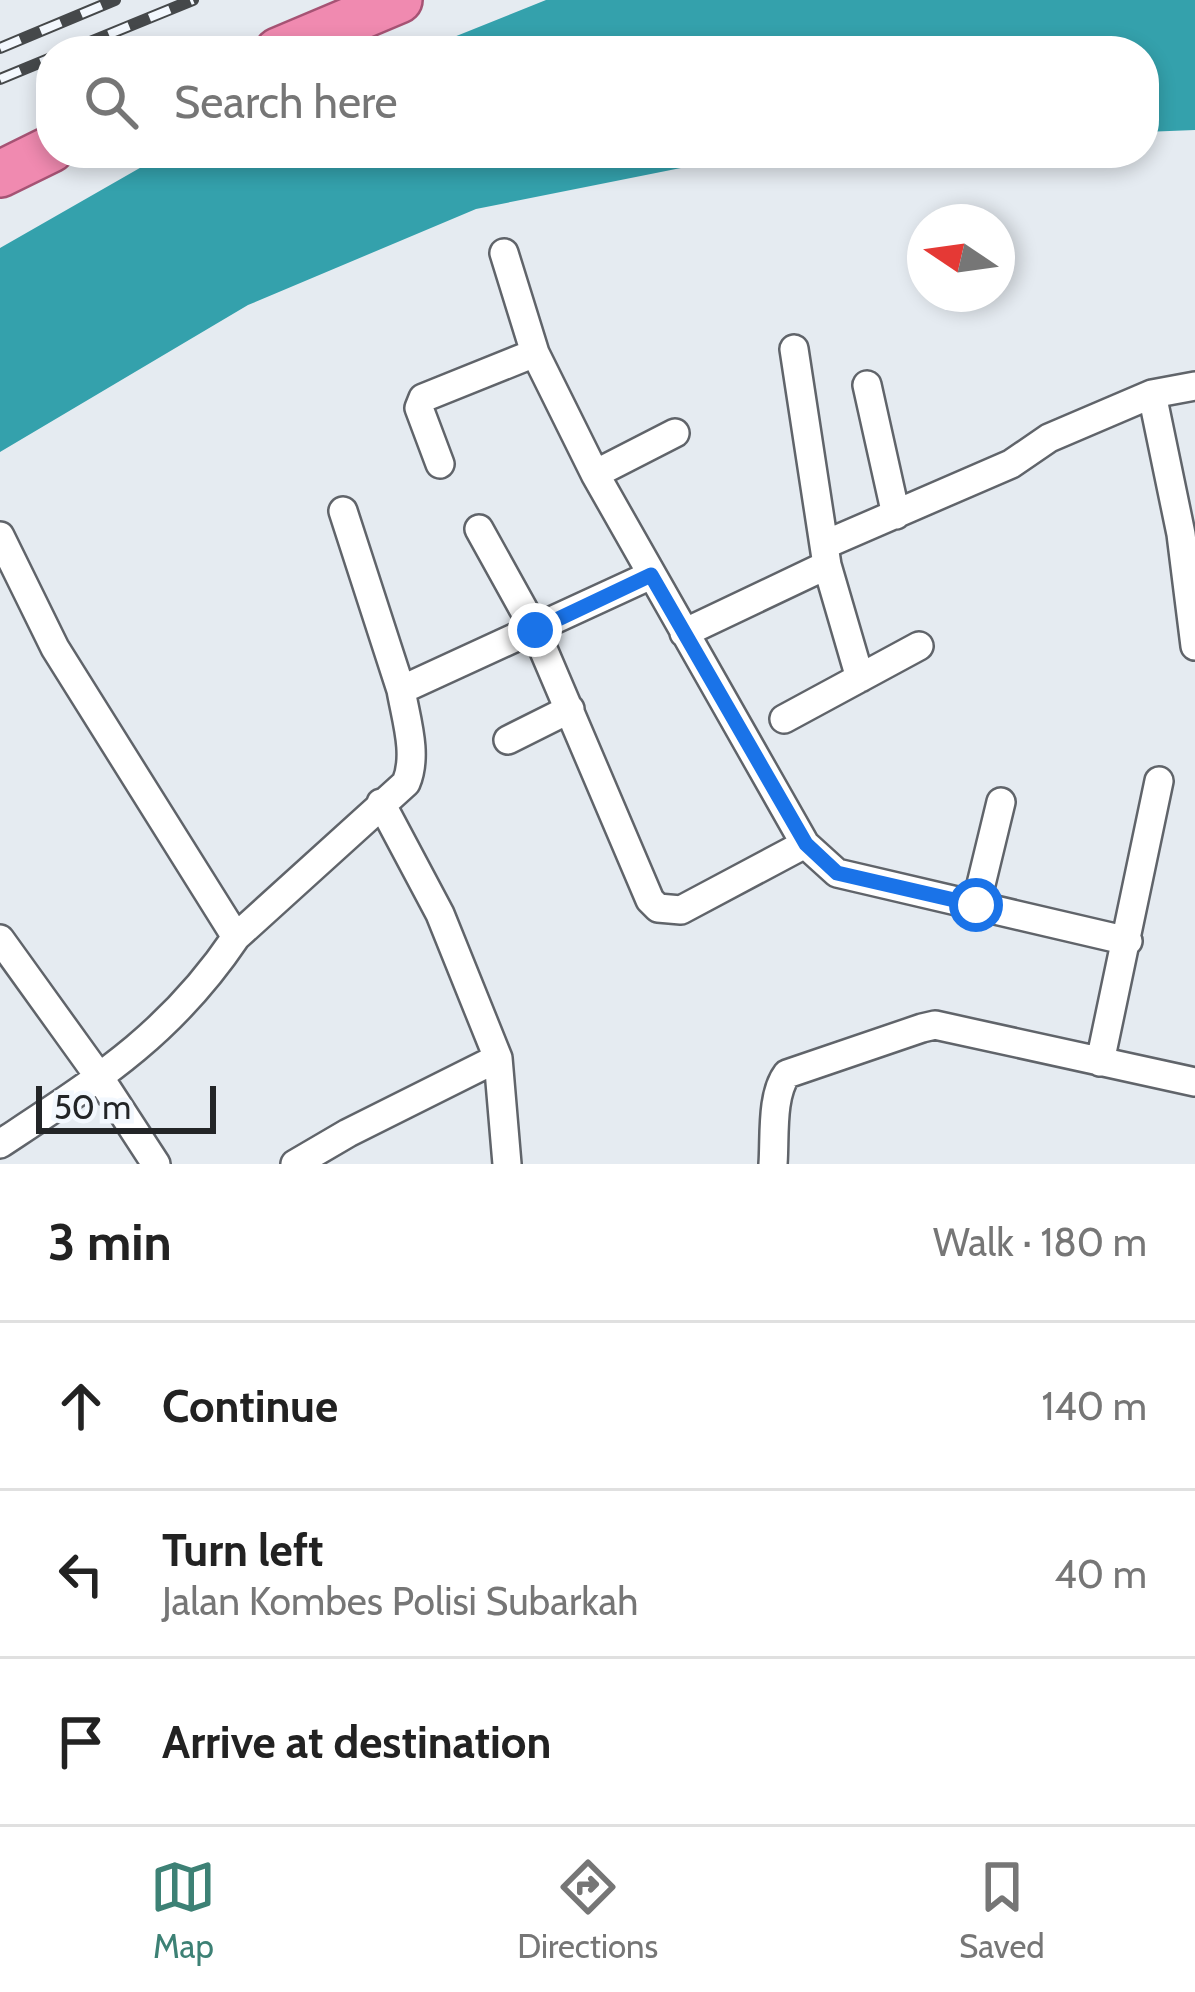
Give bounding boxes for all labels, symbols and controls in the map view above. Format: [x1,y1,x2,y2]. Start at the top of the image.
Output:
search box [36,36,1159,168]
icon: search [78,69,144,135]
text: Search here [174,75,398,129]
north arrow [907,204,1015,312]
route end [508,603,562,657]
route start [949,878,1003,932]
scale bar [36,1080,216,1133]
text: 50 m [54,1087,131,1127]
text: 3 min [48,1211,172,1273]
text: Walk · 180 m [933,1218,1147,1266]
icon: ahead [48,1373,114,1439]
text: Continue [162,1379,338,1433]
text: 140 m [1042,1382,1147,1430]
text: Turn left [162,1523,324,1577]
icon: left [48,1541,114,1607]
text: 40 m [1054,1550,1147,1598]
text: Jalan Kombes Polisi Subarkah [162,1577,638,1625]
icon: arrive [48,1709,114,1775]
text: Arrive at destination [162,1715,551,1769]
tab: Map [150,1854,216,1966]
tab: Directions [517,1854,658,1966]
tab: Saved [959,1854,1045,1966]

